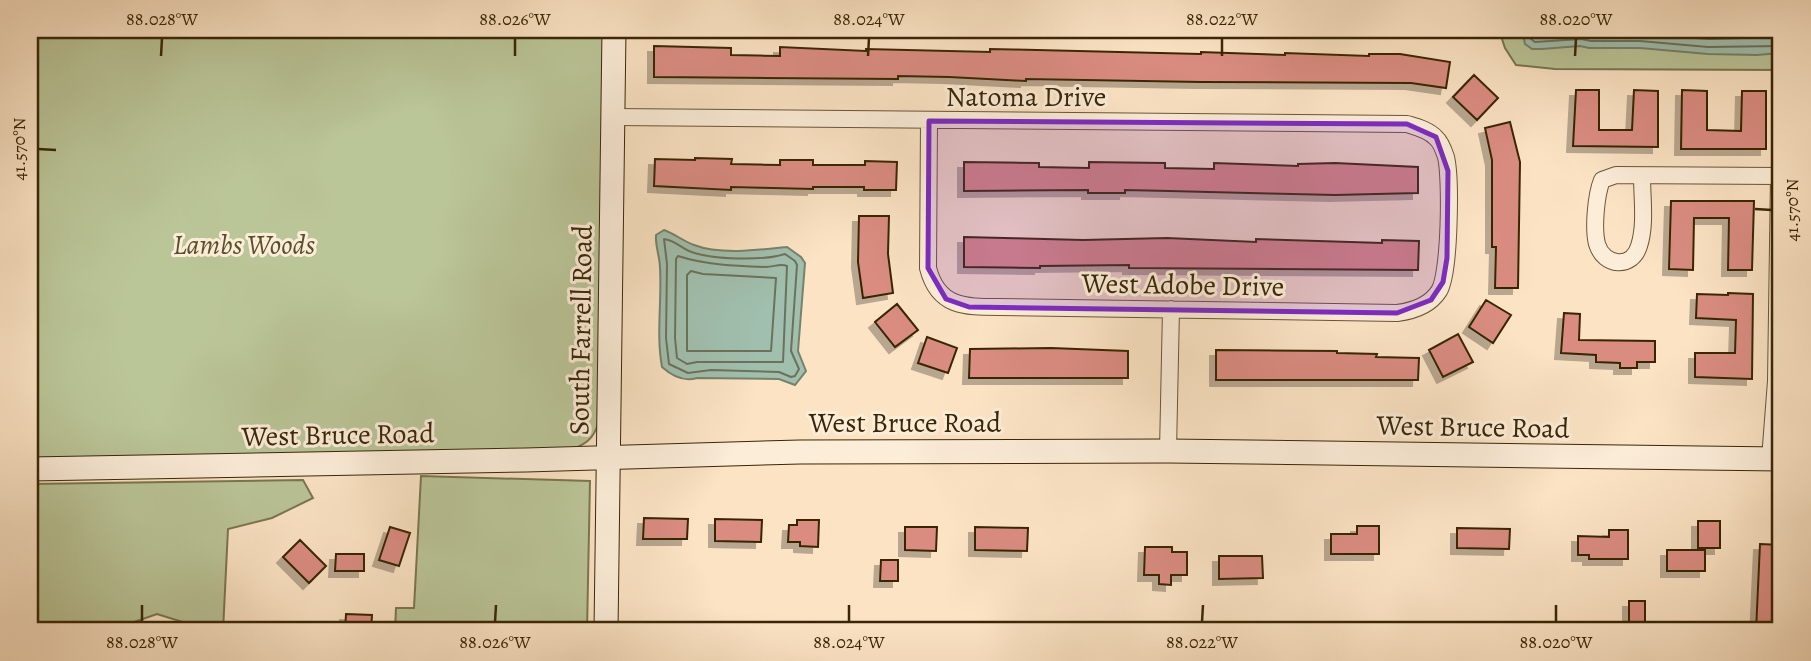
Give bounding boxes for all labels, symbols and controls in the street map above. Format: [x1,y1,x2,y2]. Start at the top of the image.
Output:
text: 88.028°W [126,7,198,31]
text: 88.026°W [479,7,551,31]
text: 88.024°W [833,7,905,31]
text: 88.022°W [1186,7,1258,31]
text: 88.020°W [1540,7,1613,31]
street label: Natoma Drive [946,78,1106,116]
text: 41.570°N [7,117,31,181]
text: 41.570°N [1780,178,1804,242]
street label: South Farrell Road [560,223,602,436]
park label: Lambs Woods [173,226,316,264]
street label: West Adobe Drive [1080,264,1285,306]
street label: West Bruce Road [808,404,1002,442]
street label: West Bruce Road [1375,406,1571,448]
street label: West Bruce Road [240,414,436,456]
text: 88.028°W [106,630,178,654]
text: 88.026°W [459,630,531,654]
text: 88.024°W [813,630,885,654]
text: 88.022°W [1166,630,1238,654]
text: 88.020°W [1520,630,1593,654]

